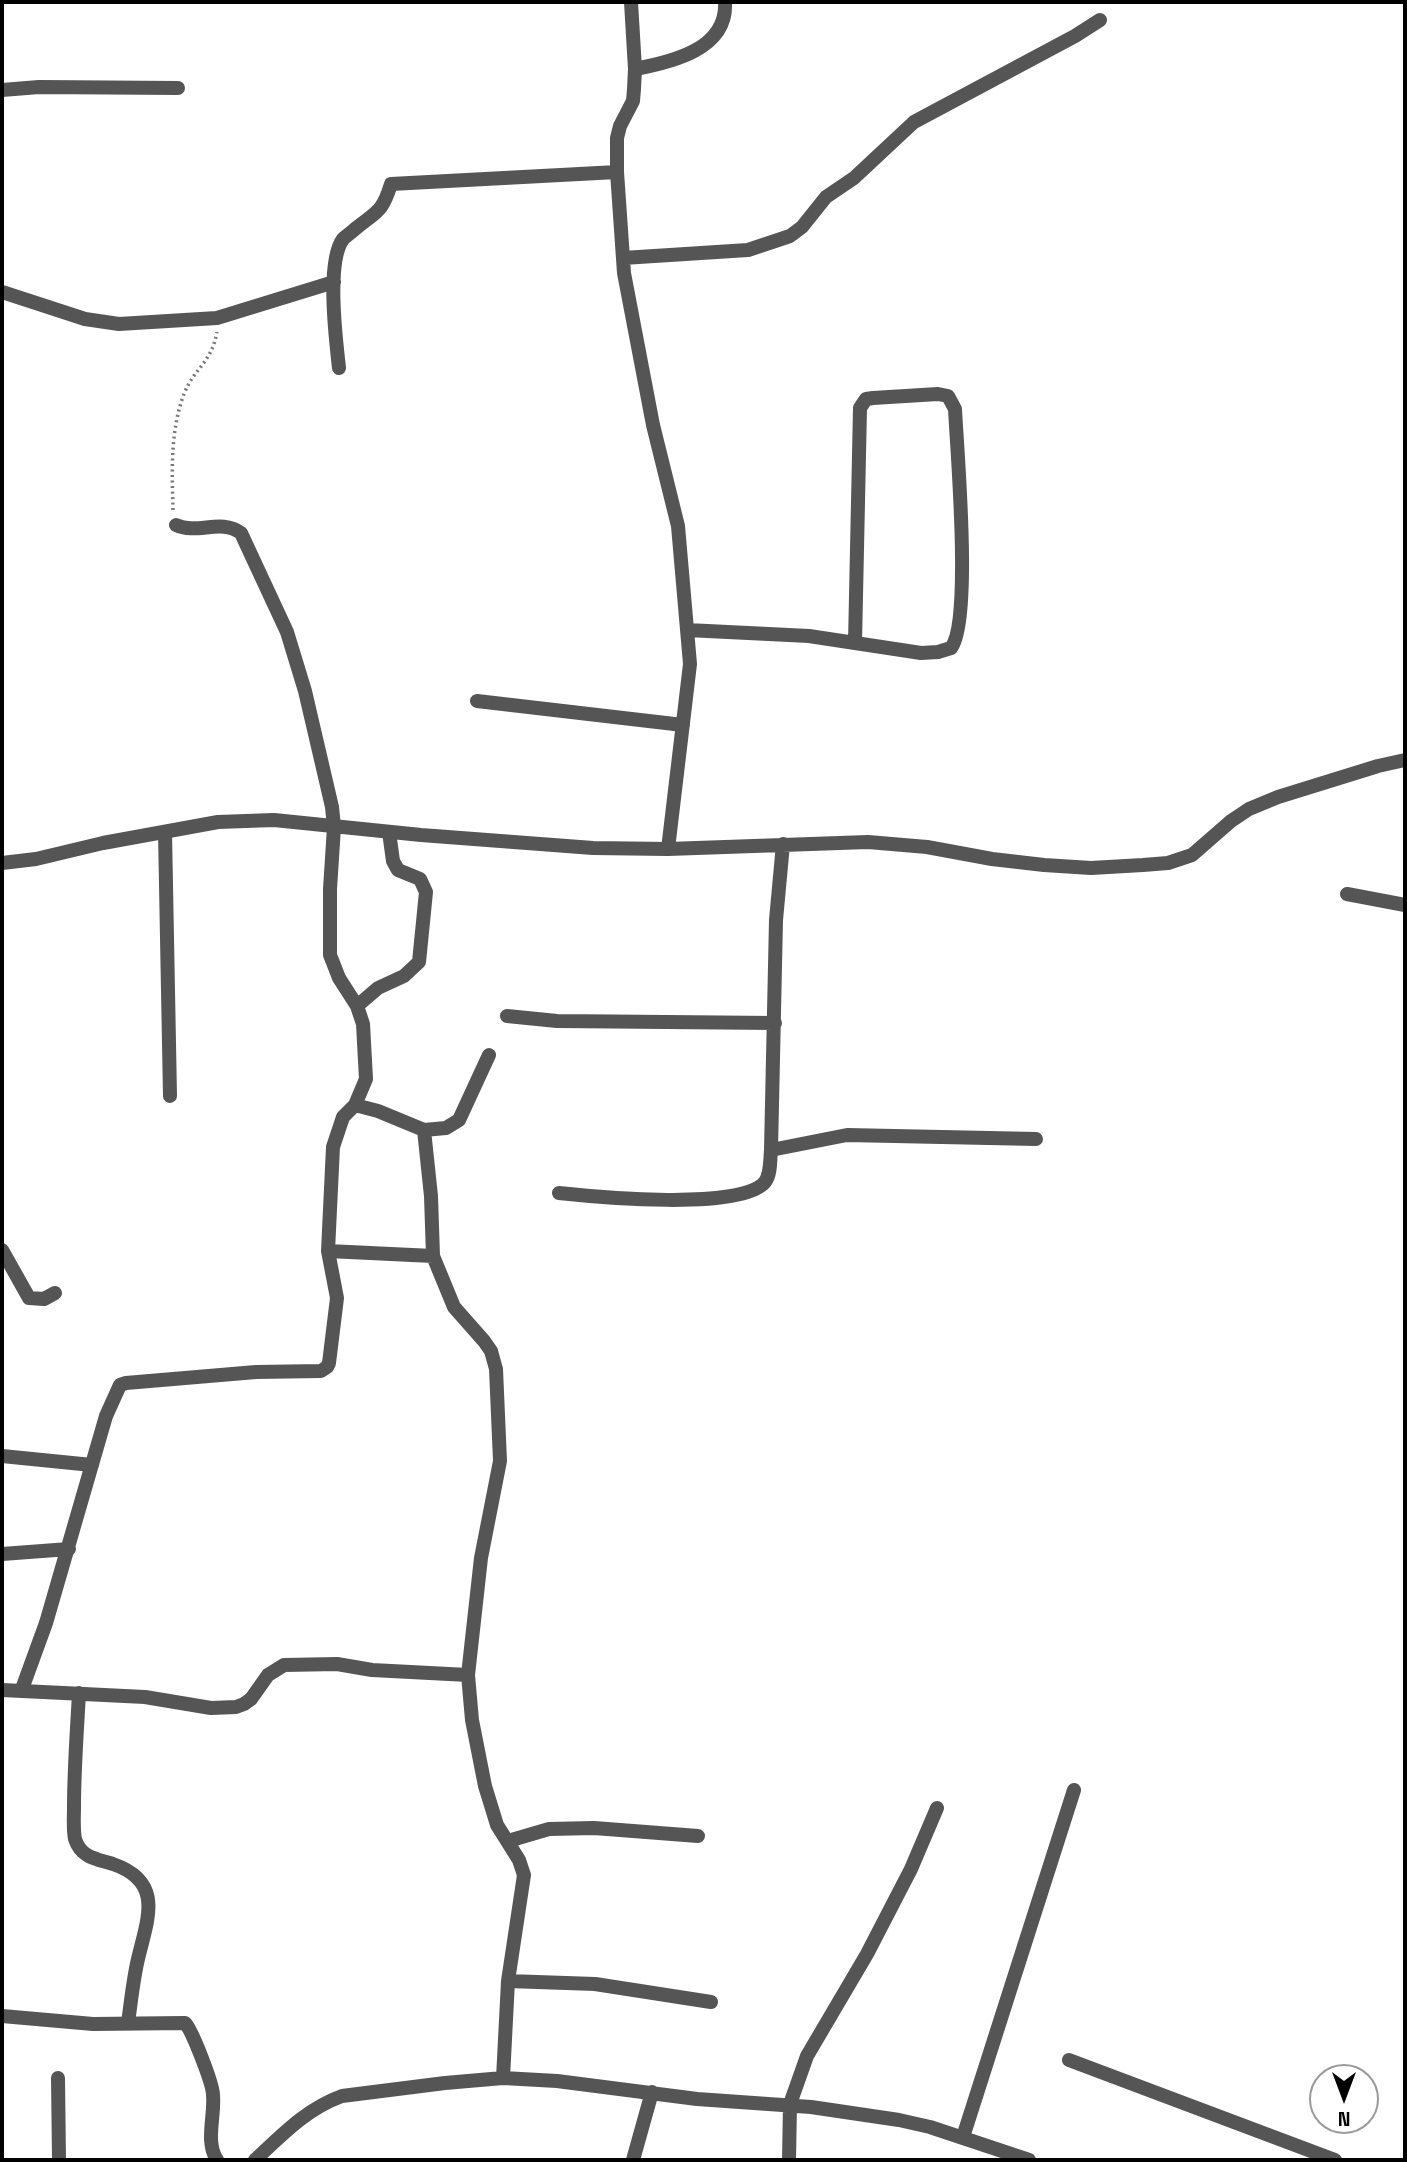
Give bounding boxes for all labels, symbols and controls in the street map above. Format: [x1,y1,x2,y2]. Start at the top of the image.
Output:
north arrow [1309,2064,1379,2134]
text: N [1338,2106,1350,2131]

